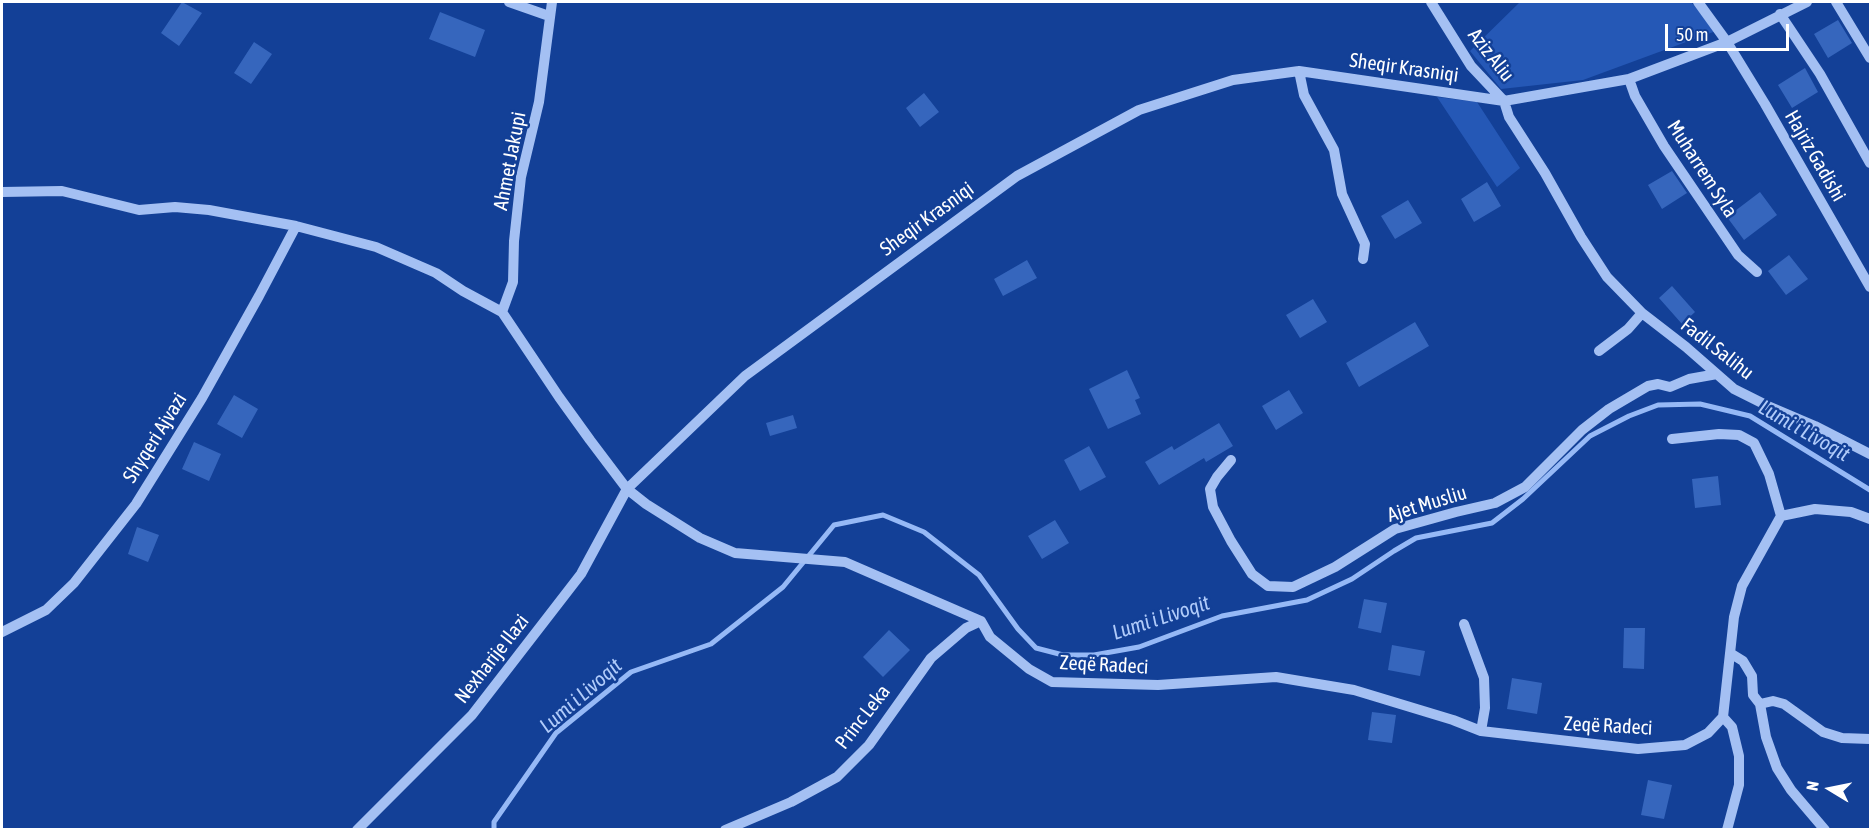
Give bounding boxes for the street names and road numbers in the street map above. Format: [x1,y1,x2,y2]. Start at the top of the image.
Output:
street label: Aziz Aliu [1463,24,1519,86]
street label: Sheqir Krasniqi [1348,48,1460,88]
street label: Hajriz Gadishi [1779,106,1851,206]
street label: Ahmet Jakupi [489,110,531,212]
street label: Muharrem Syla [1662,116,1742,222]
street label: Sheqir Krasniqi [876,177,978,261]
street label: Fadil Salihu [1676,313,1758,385]
street label: Shyqeri Ajvazi [118,389,192,487]
street label: Ajet Musliu [1384,481,1470,527]
street label: Nexharije Ilazi [450,610,534,708]
street label: Zeqë Radeci [1059,651,1149,679]
street label: Princ Leka [830,680,896,754]
street label: Zeqë Radeci [1563,712,1653,740]

